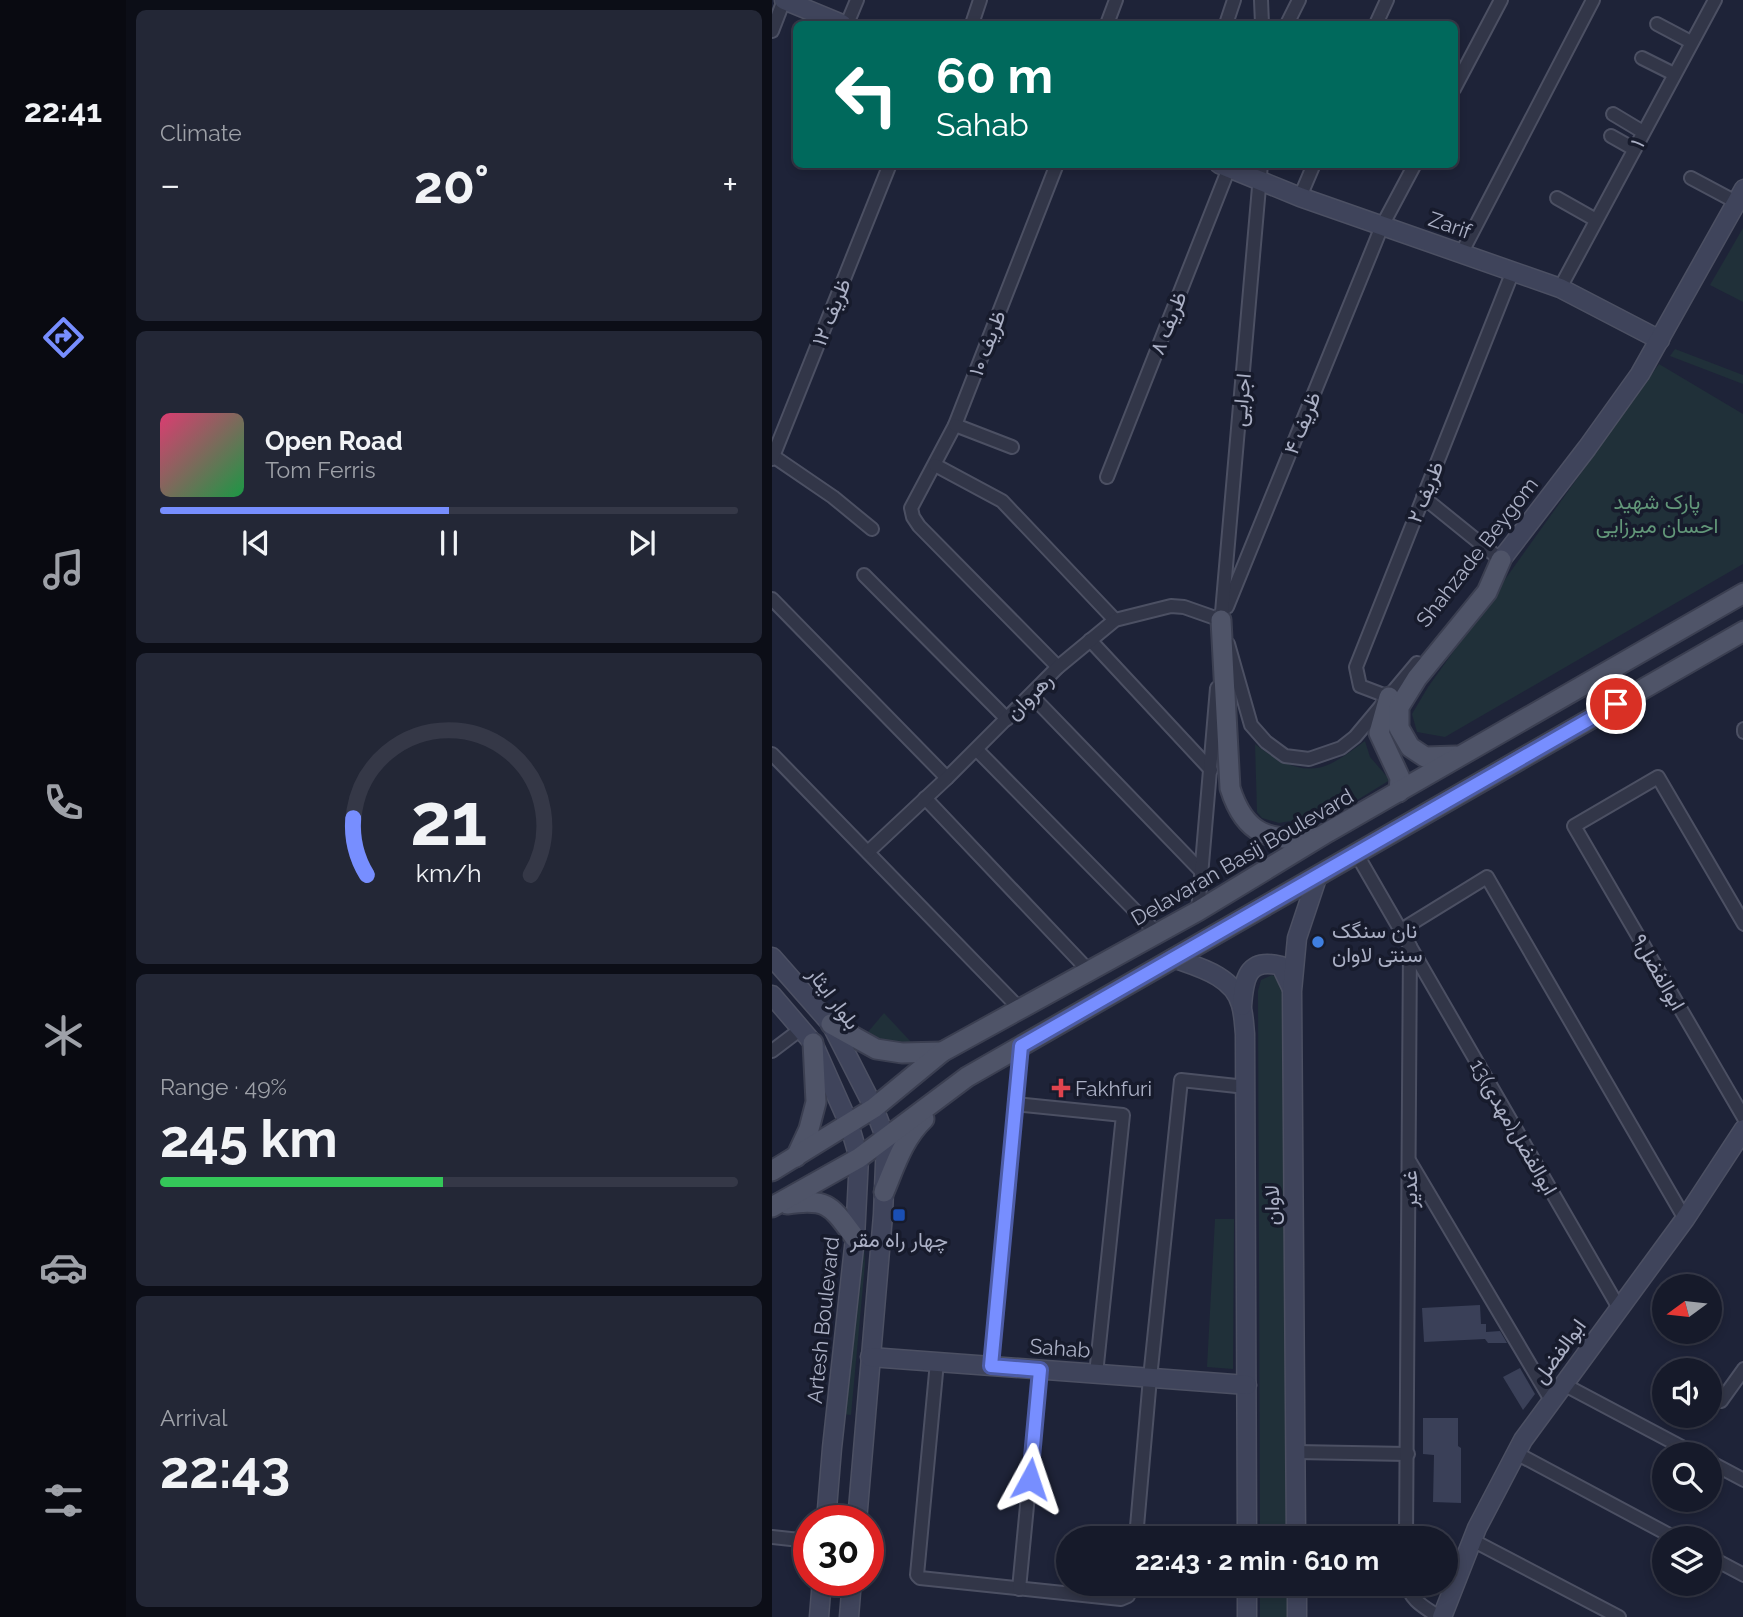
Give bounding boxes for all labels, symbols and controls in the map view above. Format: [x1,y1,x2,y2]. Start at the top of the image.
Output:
text: 60 m [936,47,1053,104]
icon: left [821,49,912,140]
text: 22:41 [24,92,102,129]
text: Sahab [936,106,1029,143]
text: Climate [160,119,242,146]
street label: ۱ [1625,134,1649,152]
text: 20° [414,154,489,215]
text: − [160,162,180,207]
text: + [722,162,738,207]
street label: Zarif [1425,206,1476,244]
street label: ظریف ۱۲ [806,275,857,350]
street label: ظریف ۸ [1144,288,1193,358]
street label: ظریف ۱۰ [963,307,1012,380]
icon: directions [39,313,88,362]
street label: اجرایی [1226,372,1257,428]
street label: ظریف ۴ [1278,388,1327,458]
text: Open Road [265,426,403,456]
text: Tom Ferris [265,456,376,483]
street label: ظریف ۲ [1401,458,1450,527]
street label: Shahzade Beygom [1411,472,1543,632]
park label: پارک شهید احسان میرزایی [1596,489,1718,539]
icon: previous [237,524,275,562]
icon: pause [430,524,468,562]
icon: next [623,524,661,562]
icon: music [39,545,88,594]
street label: رهروان [1000,667,1058,725]
pin [1586,674,1646,734]
icon: arrive [1597,685,1635,723]
text: 21 [410,777,488,862]
icon: phone [39,778,88,827]
street label: Delavaran Basij Boulevard [1126,783,1358,931]
text: km/h [416,857,482,887]
place label: نان سنگک سنتی لاوان [1332,918,1423,968]
street label: ابوالفضل۹ [1626,929,1691,1015]
marker: نان سنگک سنتی لاوان [1310,934,1326,950]
street label: بلوار ایثار [801,961,866,1035]
icon: climate [39,1011,88,1060]
street label: 13ابوالفضل(مهدی) [1464,1054,1563,1200]
text: Range · 49% [160,1073,287,1100]
place label: Fakhfuri [1075,1076,1152,1101]
marker: Fakhfuri [1053,1080,1069,1096]
text: 245 km [160,1108,338,1169]
street label: غدیر [1397,1170,1423,1209]
street label: لاوان [1259,1185,1285,1225]
marker: چهار راه مقر‍ [891,1207,907,1223]
place label: چهار راه مقر‍ [849,1227,948,1254]
street label: Artesh Boulevard [802,1235,844,1405]
icon: car [39,1243,88,1292]
north arrow [1652,1274,1722,1344]
map controls [1652,1274,1722,1596]
street label: ابوالفضل [1527,1314,1592,1389]
street label: Sahab [1029,1333,1091,1363]
button: sound [1652,1358,1722,1428]
text: Arrival [160,1404,227,1431]
text: 22:43 [160,1439,290,1500]
position arrow [993,1442,1067,1516]
button: search [1652,1442,1722,1512]
icon: filters [39,1476,88,1525]
speed limit sign: 30 [793,1505,884,1596]
button: layers [1652,1526,1722,1596]
text: 22:43 · 2 min · 610 m [1135,1546,1379,1576]

